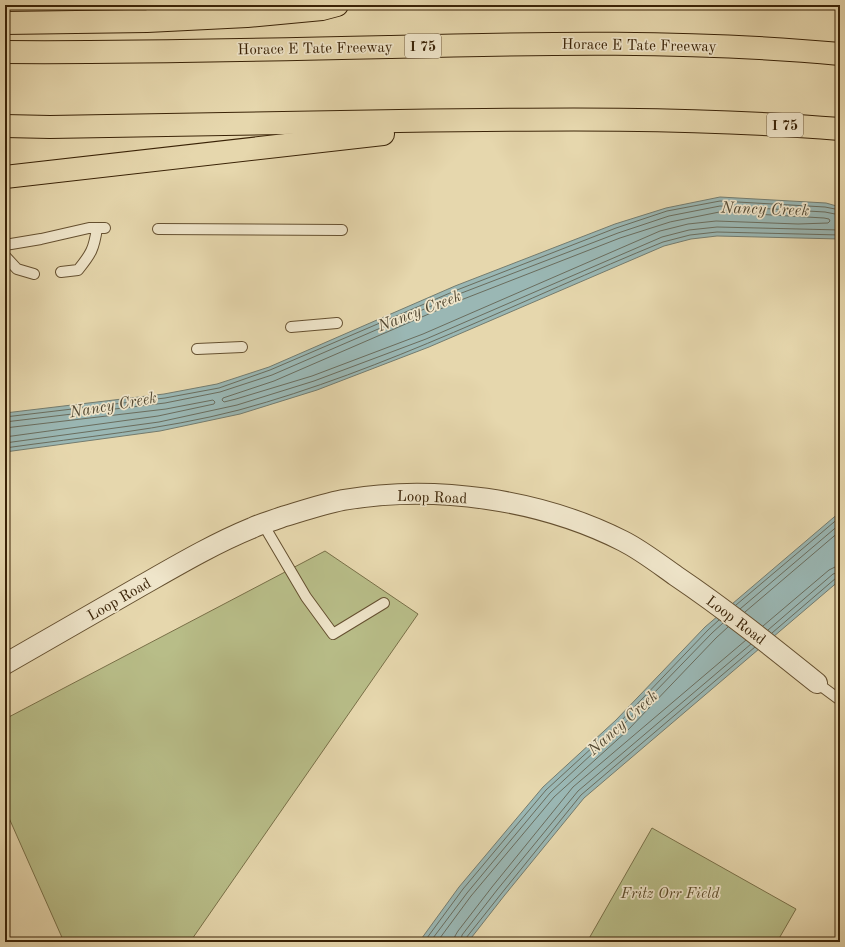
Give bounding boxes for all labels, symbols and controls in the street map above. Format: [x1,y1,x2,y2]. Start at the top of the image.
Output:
road number: I 75 [405,34,441,58]
street label: Horace E Tate Freeway [561,38,717,55]
street label: Horace E Tate Freeway [237,41,393,58]
road number: I 75 [767,113,803,137]
water label: Nancy Creek [719,200,810,220]
water label: Nancy Creek [375,289,464,336]
water label: Nancy Creek [67,390,158,422]
street label: Loop Road [397,490,468,507]
street label: Loop Road [86,576,154,624]
street label: Loop Road [703,594,768,648]
water label: Nancy Creek [584,688,662,760]
park label: Fritz Orr Field [620,887,720,902]

